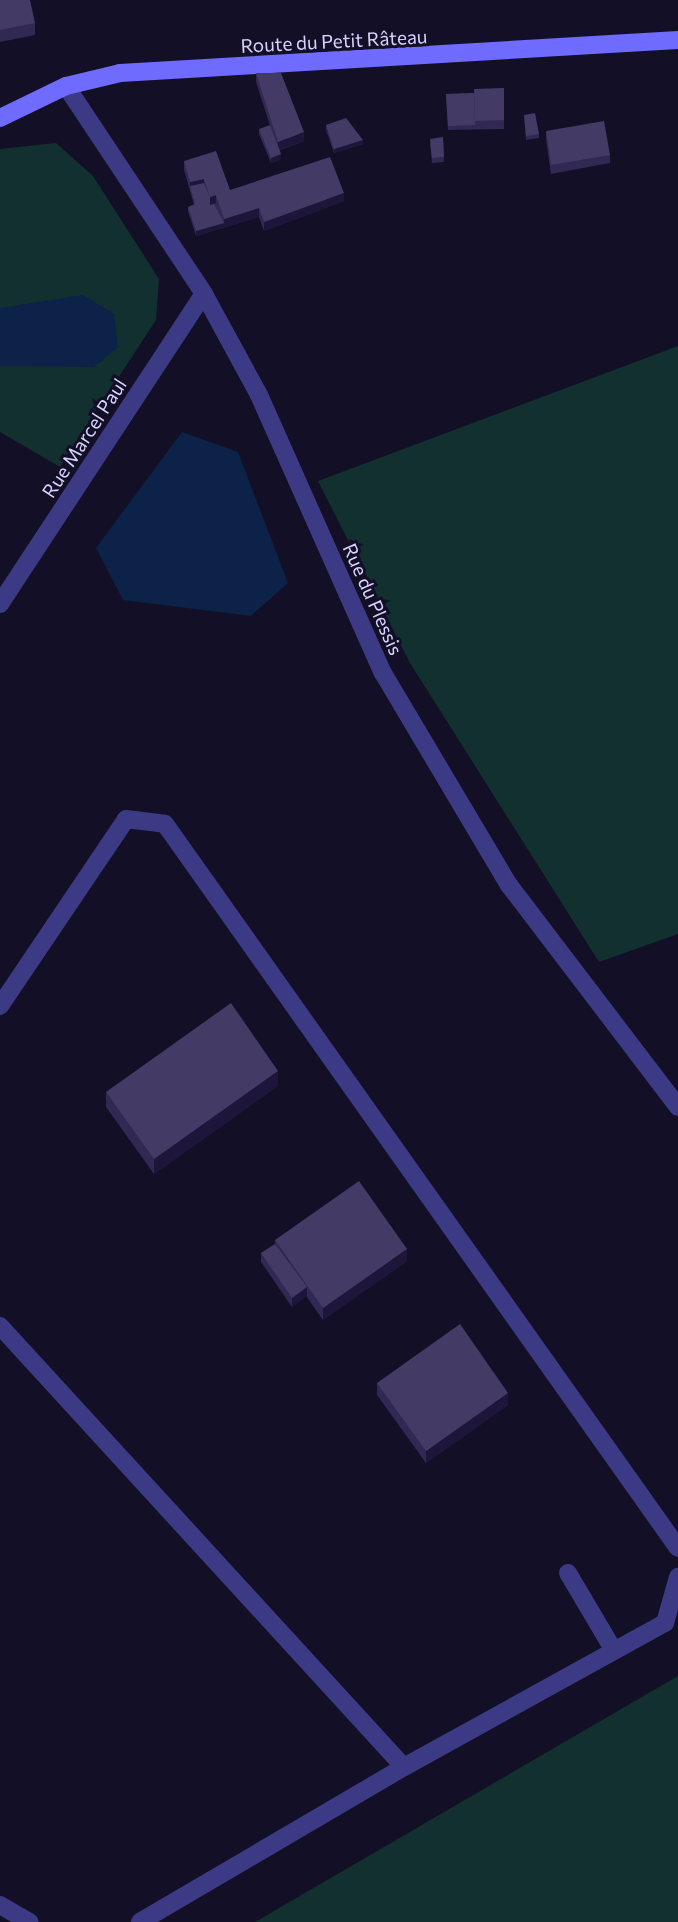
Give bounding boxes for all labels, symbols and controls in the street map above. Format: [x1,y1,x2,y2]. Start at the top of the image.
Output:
street label: Route du Petit Râteau [240,25,428,57]
street label: Rue Marcel Paul [37,374,131,502]
street label: Rue du Plessis [338,540,408,658]

